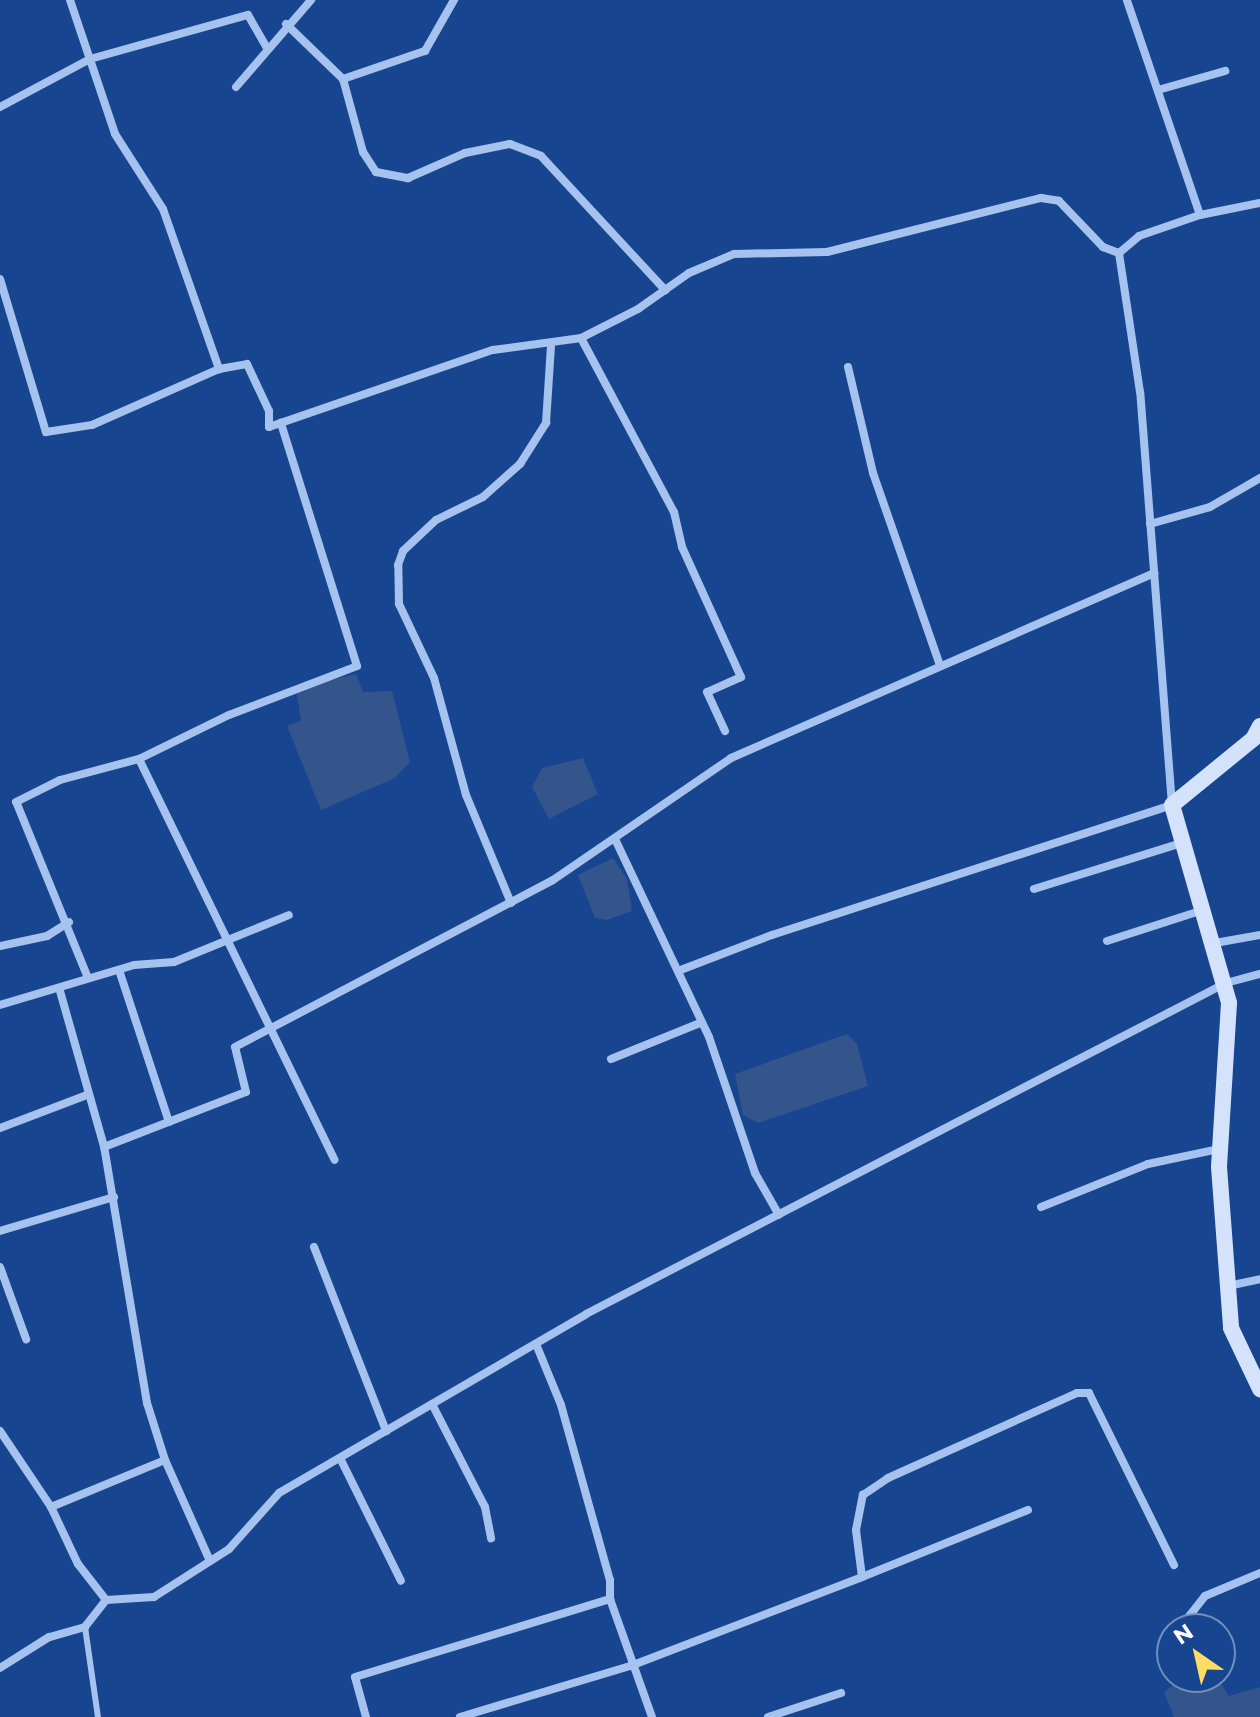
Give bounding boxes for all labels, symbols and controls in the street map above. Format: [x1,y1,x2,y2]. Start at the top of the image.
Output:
north arrow [1156,1613,1236,1693]
text: N [1168,1618,1198,1651]

